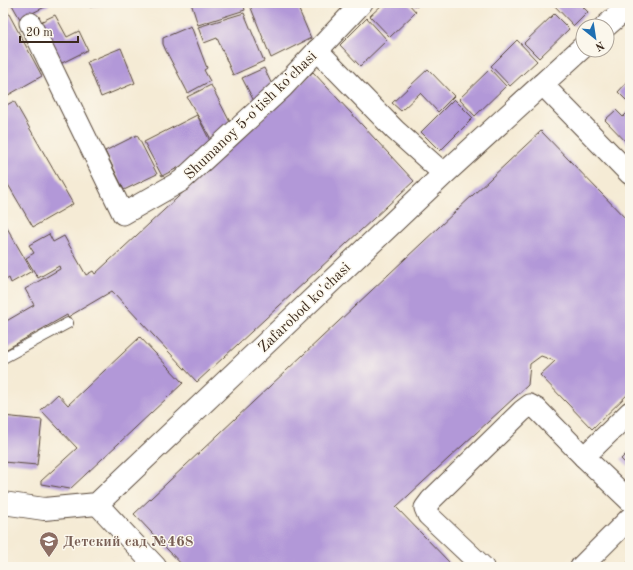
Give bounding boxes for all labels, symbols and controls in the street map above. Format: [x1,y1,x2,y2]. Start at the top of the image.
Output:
scale bar [20,18,78,44]
north arrow [575,18,615,58]
text: 20 m [26,27,53,39]
text: N [592,38,606,53]
street label: Shumanoy 5-o'tish ko'chasi [182,49,320,183]
street label: Zafarobod ko'chasi [256,260,354,356]
school or university icon: Детский сад №468 [38,530,60,558]
place label: Детский сад №468 [63,535,194,550]

